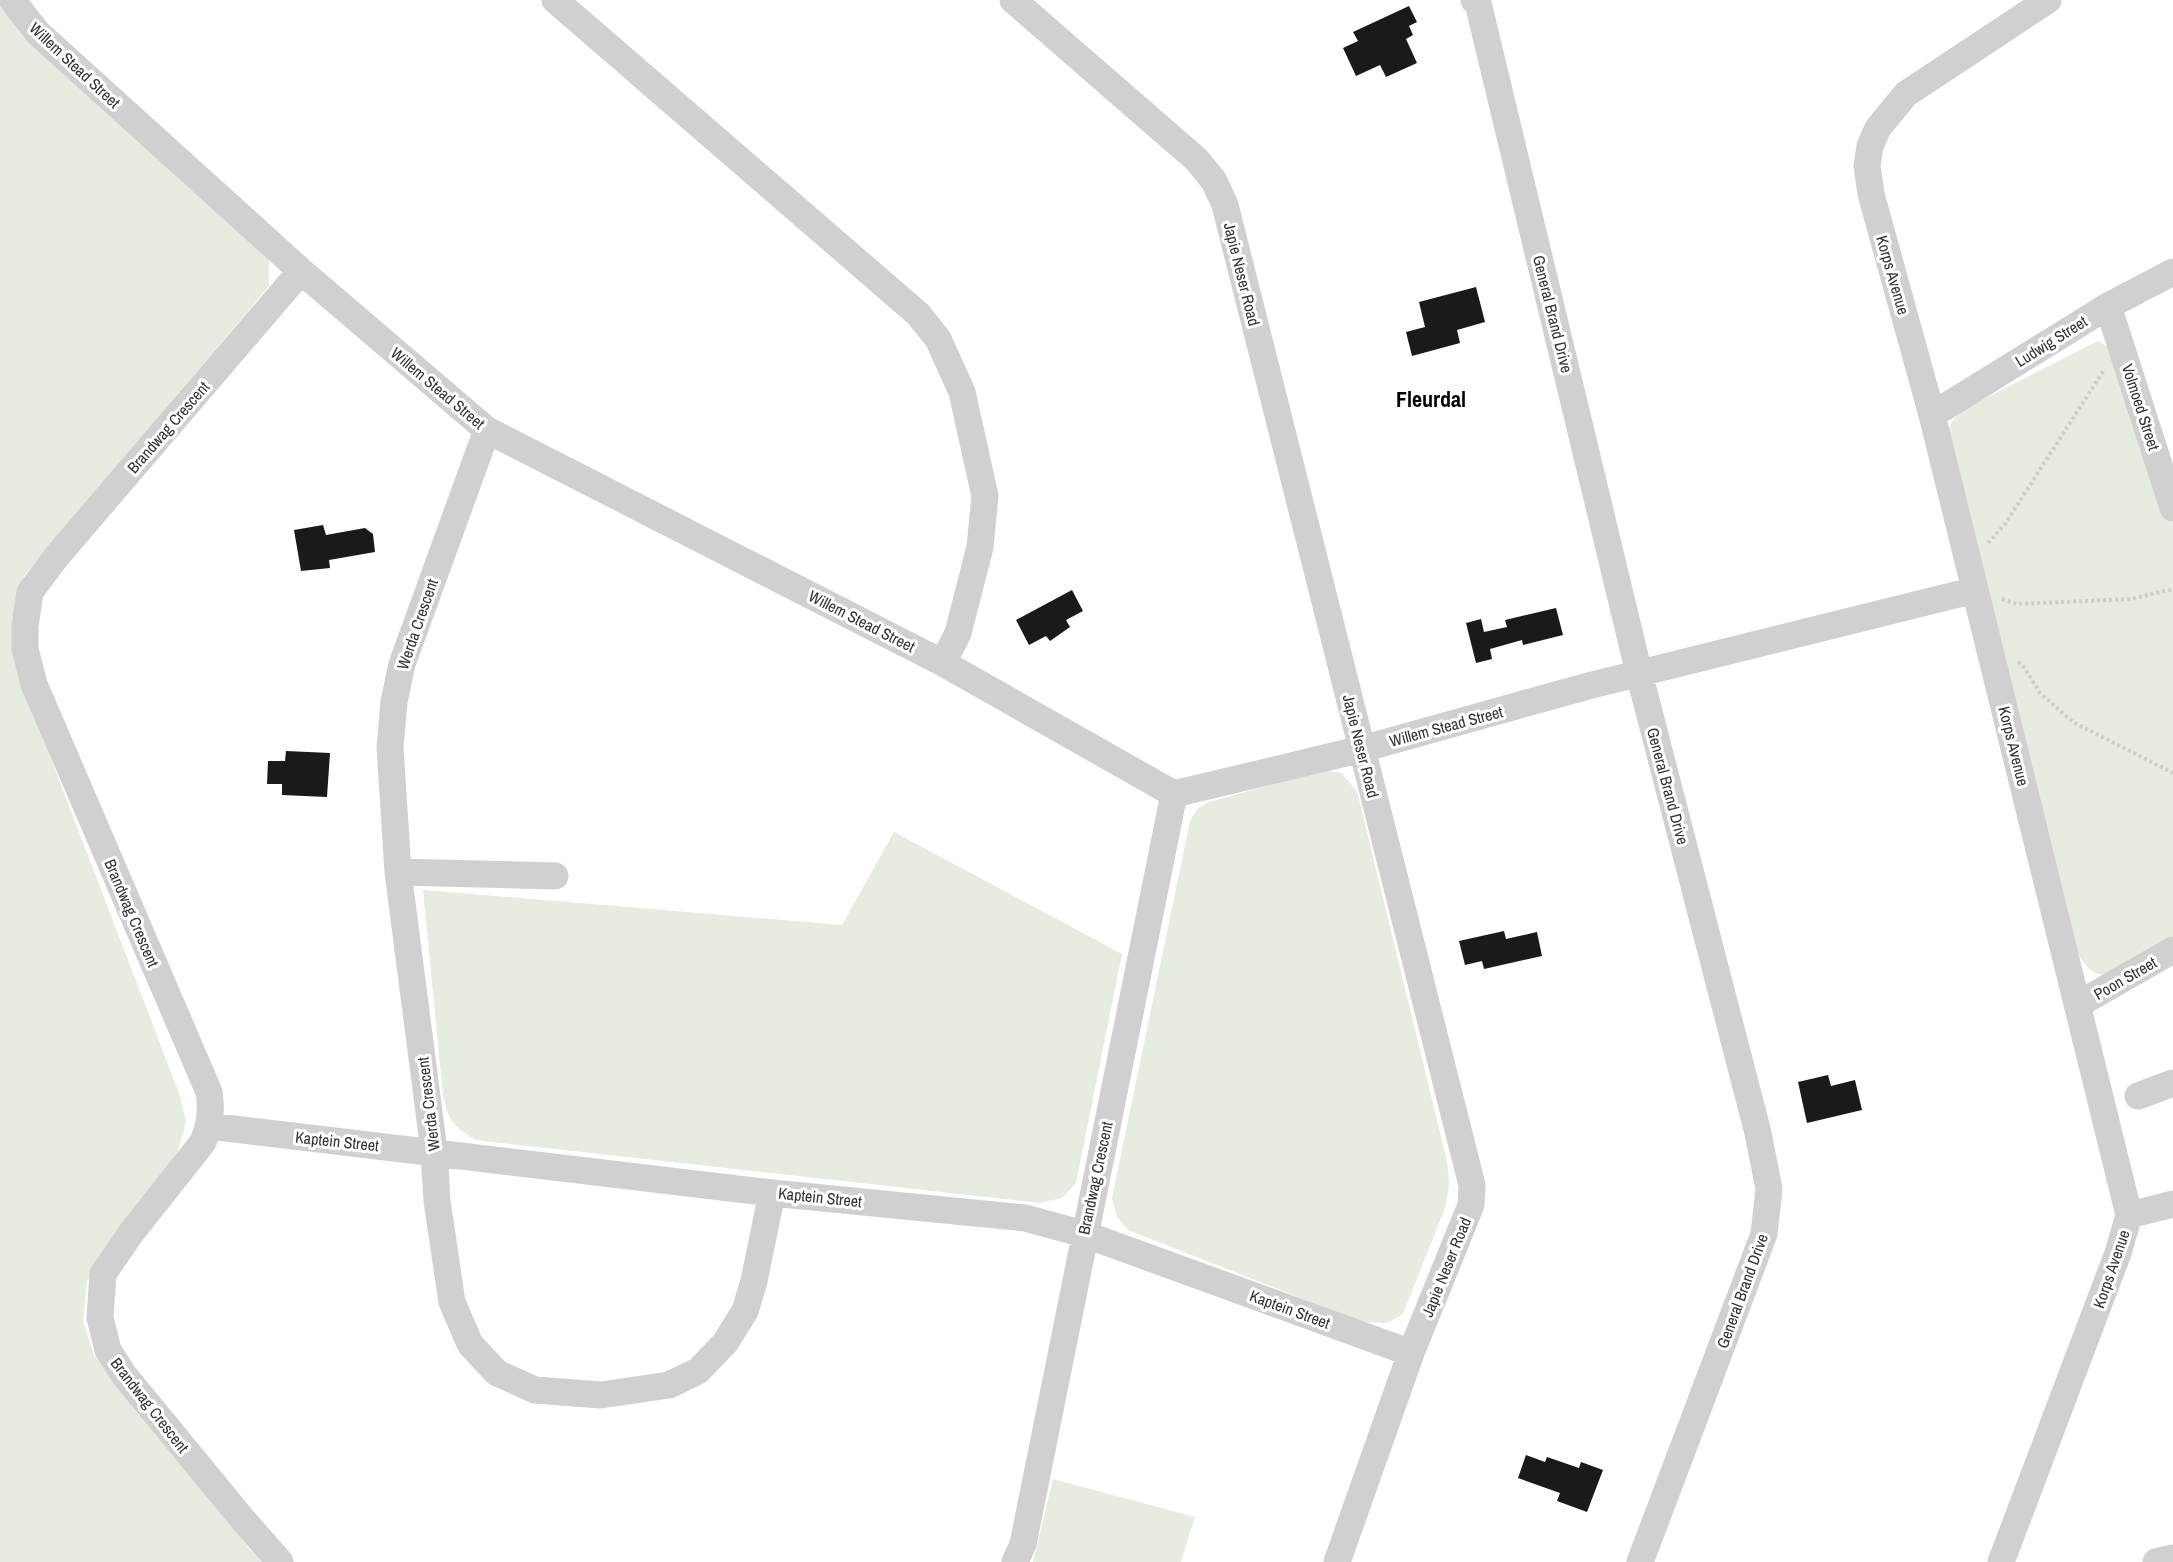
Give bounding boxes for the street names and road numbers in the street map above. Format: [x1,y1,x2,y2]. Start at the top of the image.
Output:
street label: Willem Stead Street [25,17,125,113]
street label: Japie Neser Road [1219,220,1265,328]
street label: Korps Avenue [1871,233,1915,317]
street label: General Brand Drive [1528,253,1578,375]
street label: Ludwig Street [2011,310,2091,372]
street label: Willem Stead Street [386,342,490,434]
street label: Volmoed Street [2117,361,2165,453]
street label: Brandwag Crescent [122,376,214,478]
street label: Werda Crescent [391,575,443,672]
street label: Willem Stead Street [805,585,919,657]
street label: Japie Neser Road [1338,692,1384,800]
street label: Willem Stead Street [1387,700,1506,752]
street label: Korps Avenue [1993,704,2035,788]
street label: General Brand Drive [1642,725,1694,847]
street label: Brandwag Crescent [99,856,165,971]
street label: Poon Street [2089,951,2161,1005]
street label: Werda Crescent [411,1055,445,1152]
street label: Brandwag Crescent [1072,1119,1118,1237]
street label: Kaptein Street [294,1126,380,1156]
street label: Kaptein Street [777,1182,863,1212]
street label: Japie Neser Road [1416,1214,1476,1320]
street label: Korps Avenue [2087,1227,2135,1311]
street label: General Brand Drive [1711,1231,1773,1351]
street label: Kaptein Street [1247,1284,1334,1334]
street label: Brandwag Crescent [106,1353,194,1457]

